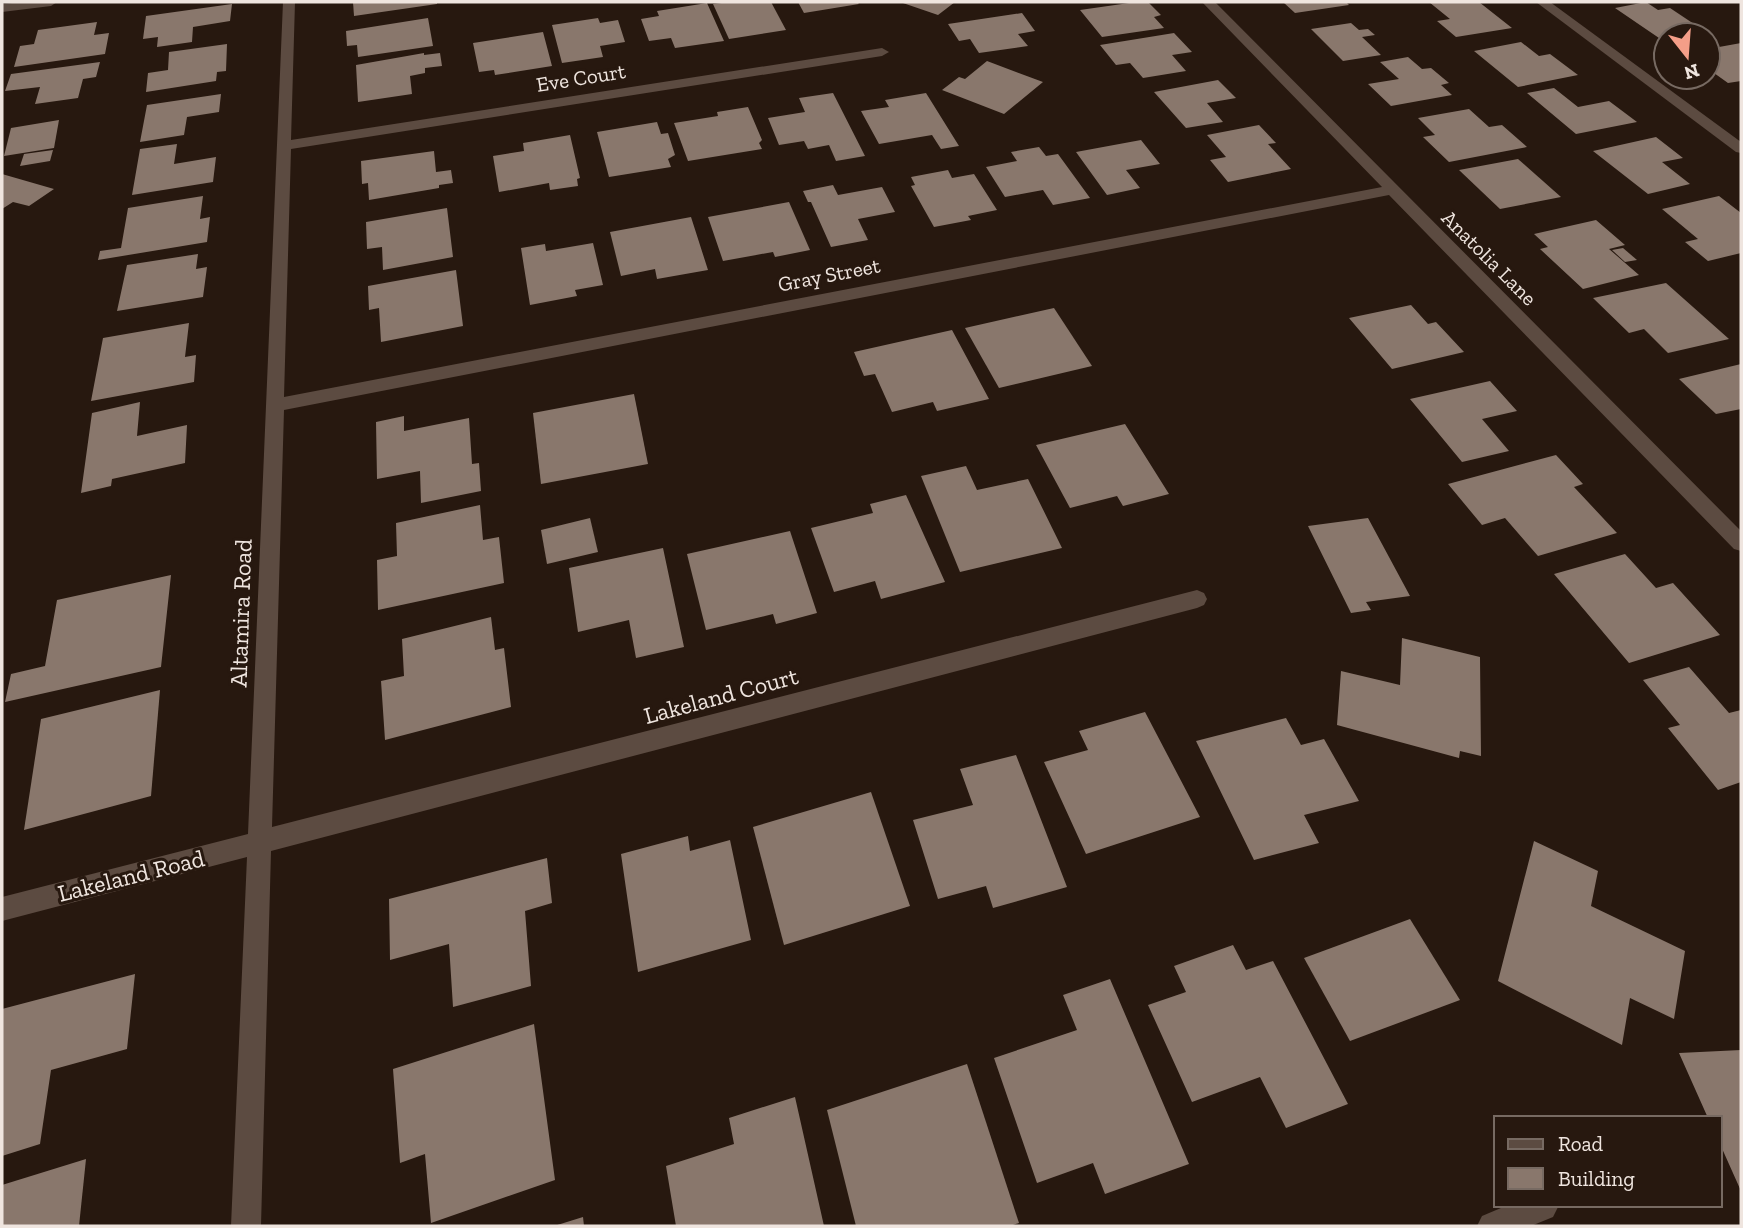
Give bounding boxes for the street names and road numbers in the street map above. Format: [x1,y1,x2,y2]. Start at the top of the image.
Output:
street label: Eve Court [534,58,628,97]
street label: Anatolia Lane [1437,205,1542,310]
street label: Gray Street [776,252,882,297]
street label: Altamira Road [223,538,258,688]
street label: Lakeland Court [641,661,801,730]
street label: Lakeland Road [55,843,207,908]

